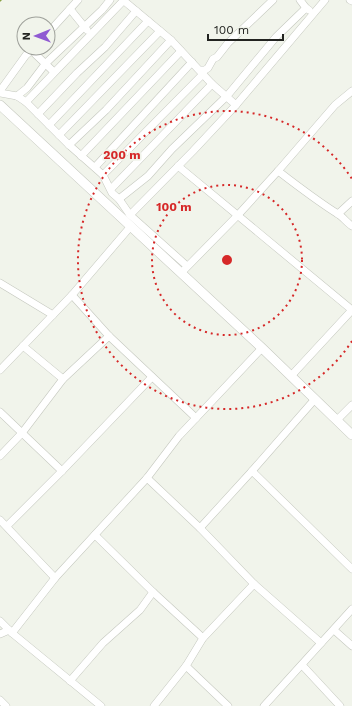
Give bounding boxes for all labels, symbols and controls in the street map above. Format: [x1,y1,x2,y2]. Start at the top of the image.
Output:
north arrow [16,16,56,56]
scale bar [208,16,283,42]
text: 100 m [214,23,249,37]
text: N [20,32,33,40]
text: 200 m [103,148,141,162]
text: 100 m [156,200,192,214]
centre of rings [220,253,234,267]

